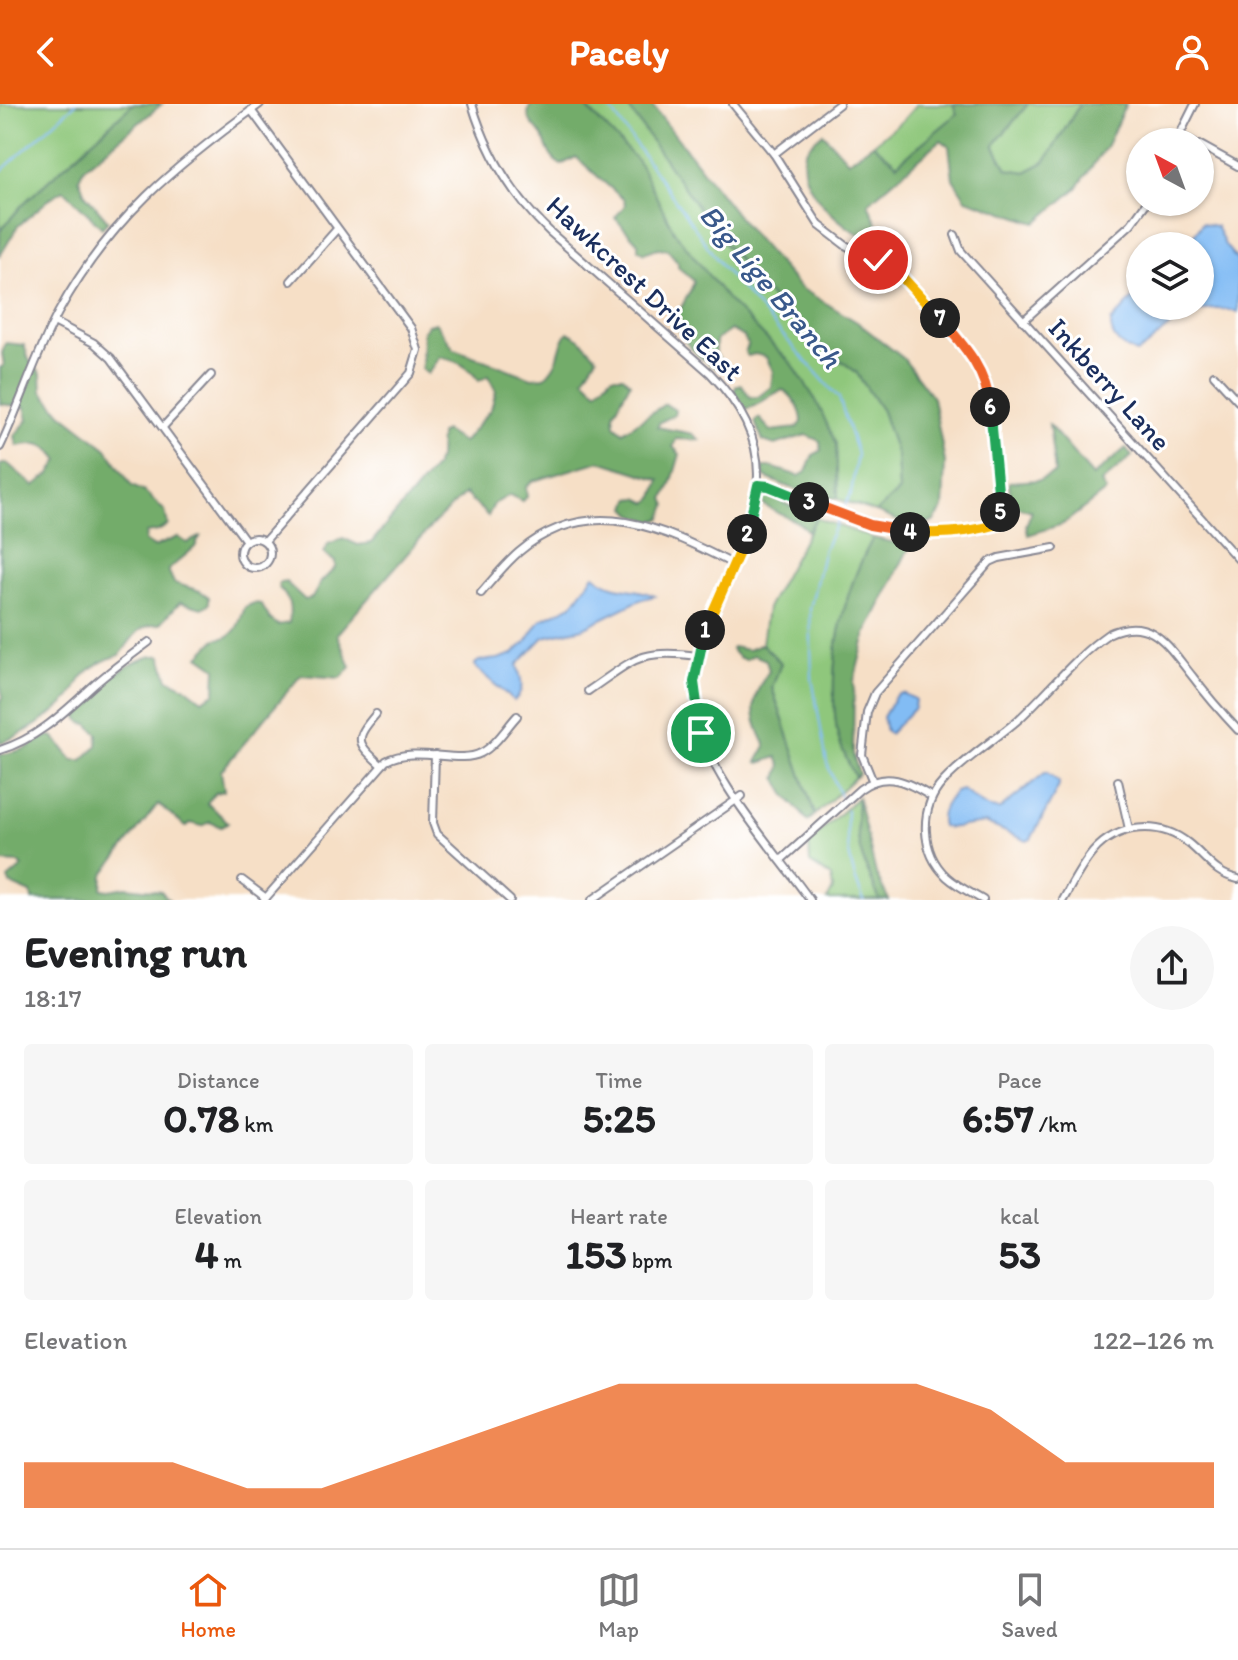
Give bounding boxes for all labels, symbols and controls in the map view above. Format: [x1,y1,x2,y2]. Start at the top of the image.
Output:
icon: back [24,30,68,74]
icon: person [1170,30,1214,74]
text: Pacely [569,31,669,74]
north arrow [1126,128,1214,216]
map controls [1126,128,1214,320]
street label: Hawkcrest Drive East [540,188,750,388]
water label: Big Lige Branch [692,197,850,375]
pin [844,226,912,294]
button: layers [1126,232,1214,320]
icon: check [856,238,900,282]
pin: 7 [920,298,960,338]
text: 7 [935,304,945,331]
street label: Inkberry Lane [1041,311,1179,457]
pin: 6 [970,387,1010,427]
text: 6 [984,393,996,420]
pin: 3 [789,482,829,522]
text: 3 [803,488,815,515]
pin: 5 [980,492,1020,532]
text: 5 [994,498,1006,525]
pin: 4 [890,512,930,552]
pin: 2 [727,514,767,554]
text: 4 [903,518,917,545]
text: 2 [741,520,753,547]
pin: 1 [685,610,725,650]
text: 1 [700,616,710,643]
pin [667,699,735,767]
icon: arrive [679,711,723,755]
text: Evening run [24,925,247,978]
button: share [1130,926,1214,1010]
text: 18:17 [24,982,82,1014]
text: Distance [177,1067,260,1094]
text: Time [596,1067,642,1094]
text: Pace [998,1067,1042,1094]
text: 0.78 [163,1094,239,1142]
text: 5:25 [583,1094,655,1142]
text: 6:57 [962,1094,1034,1142]
text: km [239,1111,273,1138]
text: /km [1034,1111,1077,1138]
text: Elevation [175,1203,262,1230]
text: Heart rate [570,1203,668,1230]
text: kcal [1000,1203,1039,1230]
text: 4 [195,1230,219,1278]
text: 153 [565,1230,627,1278]
text: 53 [998,1230,1041,1278]
text: m [219,1247,242,1274]
text: bpm [627,1247,673,1274]
text: Elevation [24,1324,127,1356]
text: 122–126 m [1093,1324,1214,1356]
tab: Home [180,1568,236,1643]
tab: Map [597,1568,641,1643]
tab: Saved [1001,1568,1058,1643]

